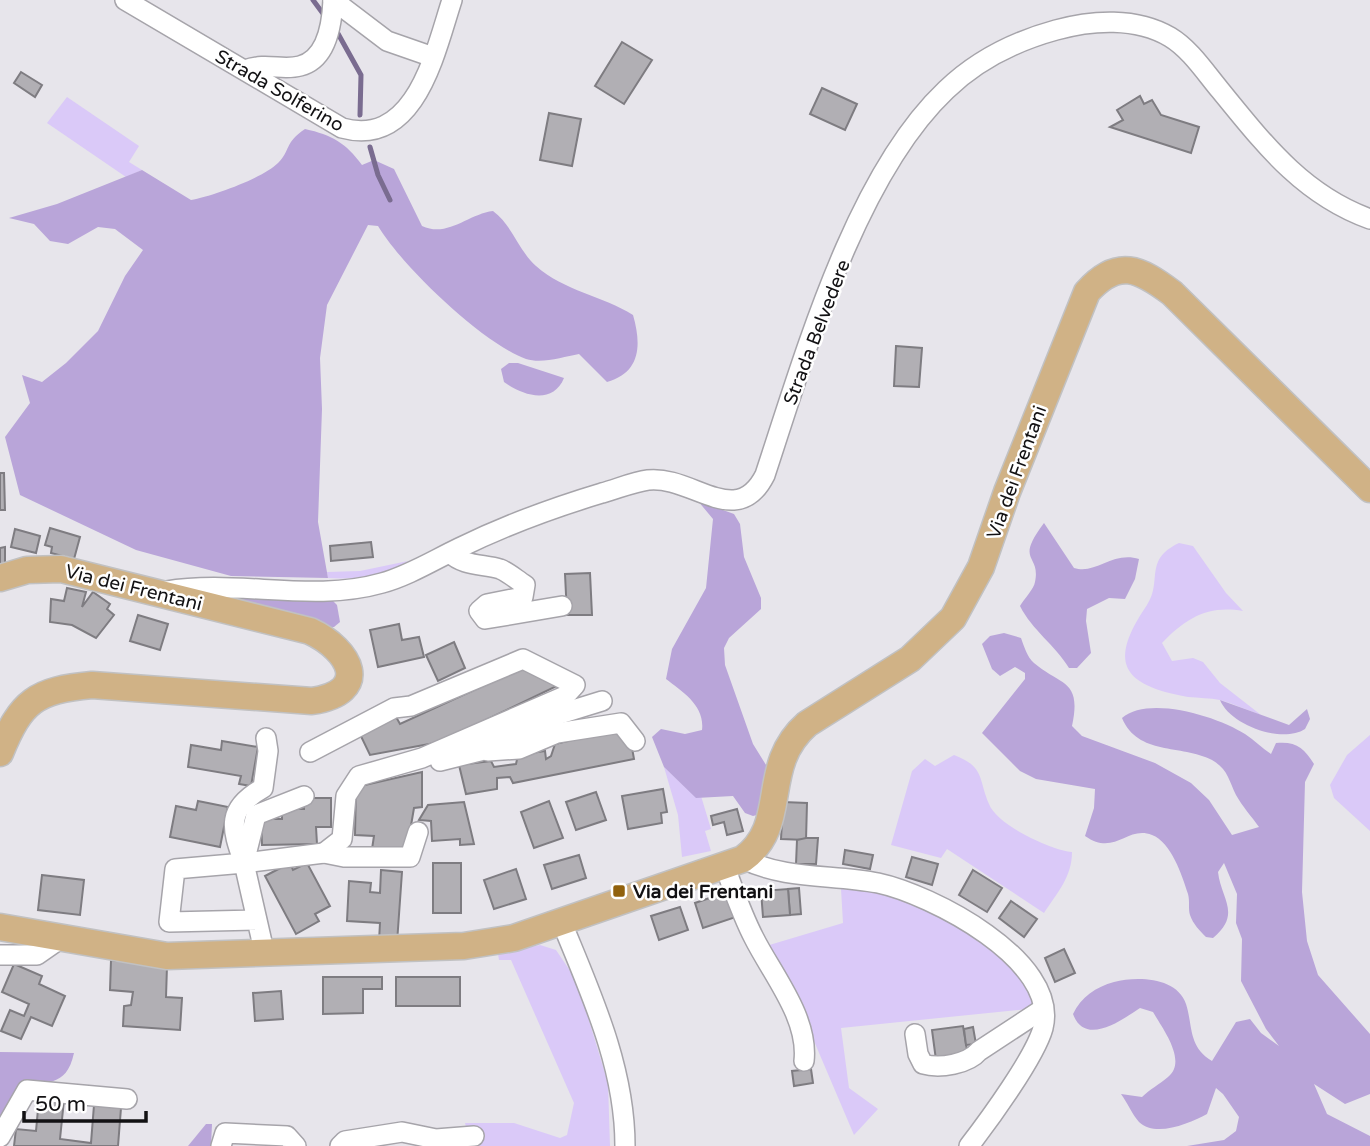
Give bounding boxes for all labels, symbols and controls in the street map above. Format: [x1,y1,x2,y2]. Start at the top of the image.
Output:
street label: Strada Solferino [211,45,348,137]
street label: Strada Belvedere [779,257,855,408]
street label: Via dei Frentani [983,403,1051,542]
street label: Via dei Frentani [63,560,204,616]
place label: Via dei Frentani [633,881,773,903]
marker: Via dei Frentani [611,883,627,899]
scale bar [24,1080,147,1124]
text: 50 m [35,1092,86,1117]

